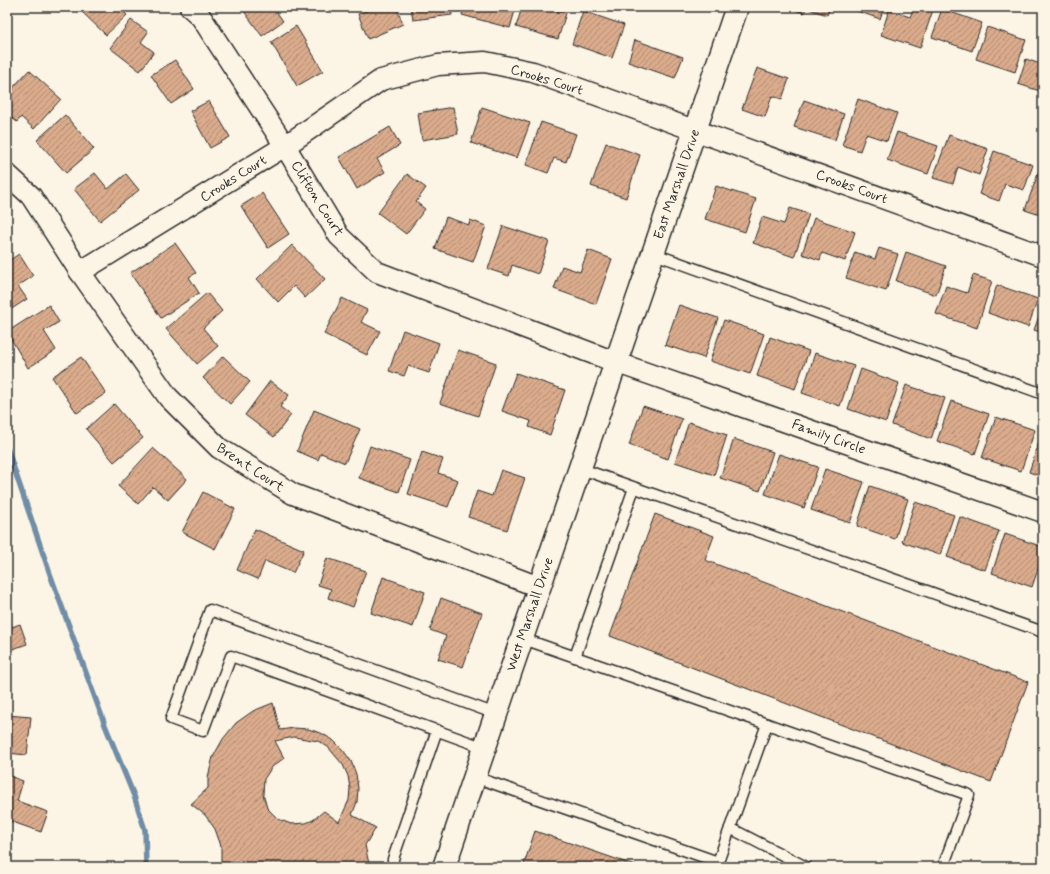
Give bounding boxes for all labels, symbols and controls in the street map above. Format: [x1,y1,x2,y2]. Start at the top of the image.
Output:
street label: Crooks Court [508,60,585,100]
street label: East Marshall Drive [650,127,704,242]
street label: Crooks Court [197,151,270,206]
street label: Clifton Court [287,157,348,240]
street label: Crooks Court [813,166,890,208]
street label: Family Circle [789,415,868,459]
street label: Brent Court [213,439,288,497]
street label: West Marshall Drive [502,555,558,674]

